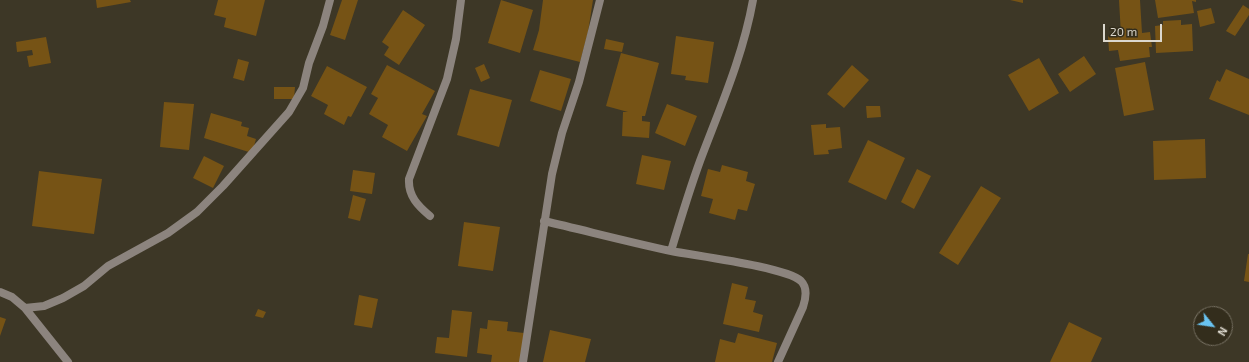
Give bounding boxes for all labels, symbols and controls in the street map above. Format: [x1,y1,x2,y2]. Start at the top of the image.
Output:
scale bar [1105,16,1164,42]
text: 20 m [1110,24,1137,38]
north arrow [1193,306,1233,346]
text: N [1215,325,1231,338]

